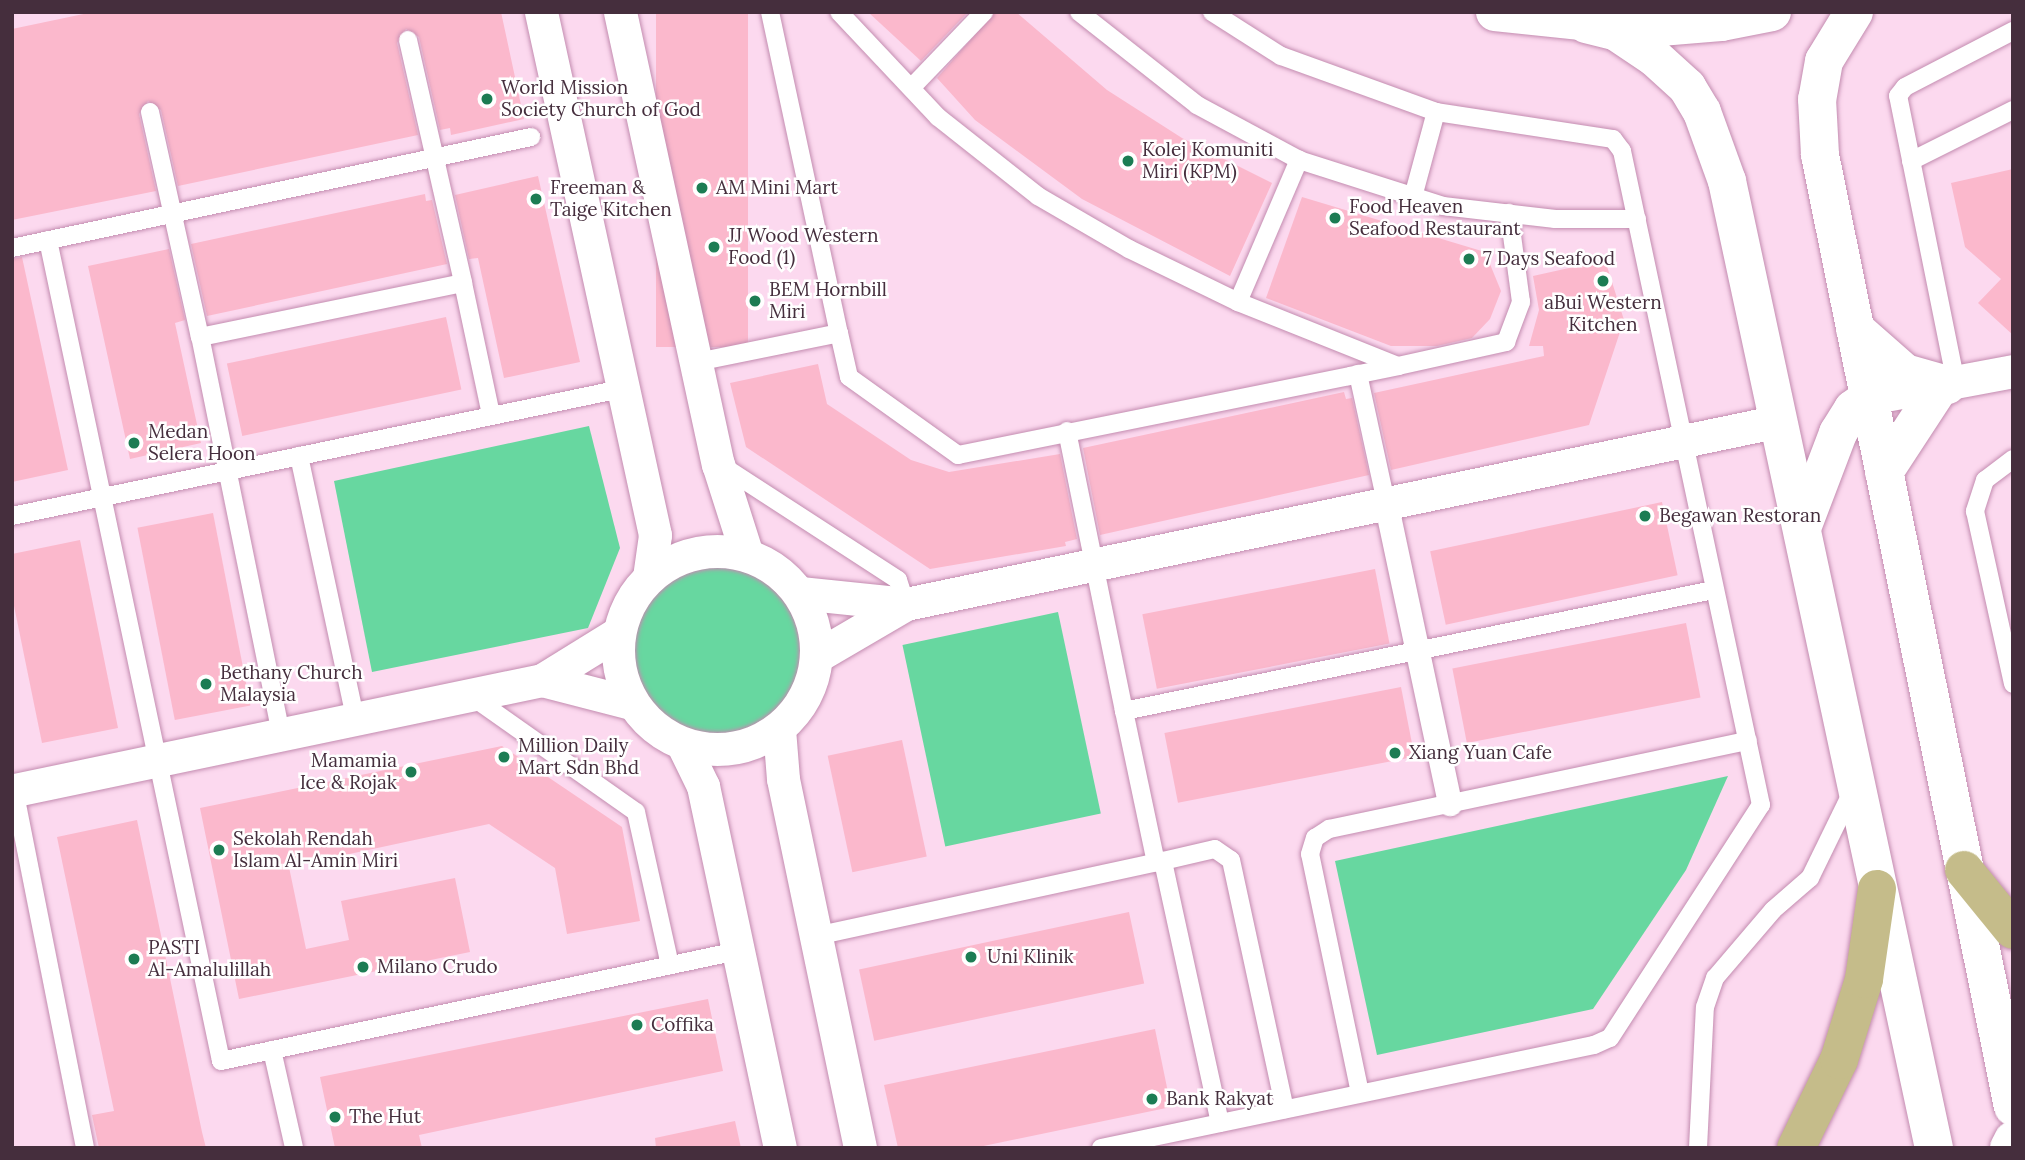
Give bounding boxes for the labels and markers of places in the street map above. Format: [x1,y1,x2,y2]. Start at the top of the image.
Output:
place label: World Mission Society Church of God [501,77,701,121]
marker: World Mission Society Church of God [479,91,495,107]
place label: Kolej Komuniti Miri (KPM) [1142,139,1273,183]
marker: Kolej Komuniti Miri (KPM) [1120,153,1136,169]
place label: Freeman & Taige Kitchen [550,177,672,221]
place label: AM Mini Mart [716,177,838,199]
marker: AM Mini Mart [694,180,710,196]
marker: Freeman & Taige Kitchen [528,191,544,207]
place label: Food Heaven Seafood Restaurant [1349,196,1521,240]
marker: Food Heaven Seafood Restaurant [1327,210,1343,226]
place label: JJ Wood Western Food (1) [728,225,879,269]
marker: JJ Wood Western Food (1) [706,239,722,255]
place label: 7 Days Seafood [1483,248,1615,270]
marker: 7 Days Seafood [1461,251,1477,267]
marker: aBui Western Kitchen [1595,273,1611,289]
place label: BEM Hornbill Miri [769,279,887,323]
place label: aBui Western Kitchen [1544,292,1662,336]
marker: BEM Hornbill Miri [747,293,763,309]
place label: Medan Selera Hoon [148,421,256,465]
marker: Medan Selera Hoon [126,435,142,451]
place label: Begawan Restoran [1659,505,1821,527]
marker: Begawan Restoran [1637,508,1653,524]
place label: Bethany Church Malaysia [220,662,363,706]
marker: Bethany Church Malaysia [198,676,214,692]
place label: Million Daily Mart Sdn Bhd [518,735,639,779]
place label: Xiang Yuan Cafe [1409,742,1552,764]
marker: Xiang Yuan Cafe [1387,745,1403,761]
marker: Million Daily Mart Sdn Bhd [496,749,512,765]
place label: Mamamia Ice & Rojak [300,750,397,794]
marker: Mamamia Ice & Rojak [403,764,419,780]
place label: Sekolah Rendah Islam Al-Amin Miri [233,828,398,872]
marker: Sekolah Rendah Islam Al-Amin Miri [211,842,227,858]
place label: PASTI Al-Amalulillah [148,937,271,981]
place label: Uni Klinik [987,946,1074,968]
marker: Uni Klinik [961,947,981,967]
marker: PASTI Al-Amalulillah [126,951,142,967]
place label: Milano Crudo [377,956,498,978]
marker: Milano Crudo [355,959,371,975]
place label: Coffika [651,1014,714,1036]
marker: Coffika [629,1017,645,1033]
place label: Bank Rakyat [1166,1088,1273,1110]
marker: Bank Rakyat [1144,1091,1160,1107]
place label: The Hut [349,1106,421,1128]
marker: The Hut [327,1109,343,1125]

